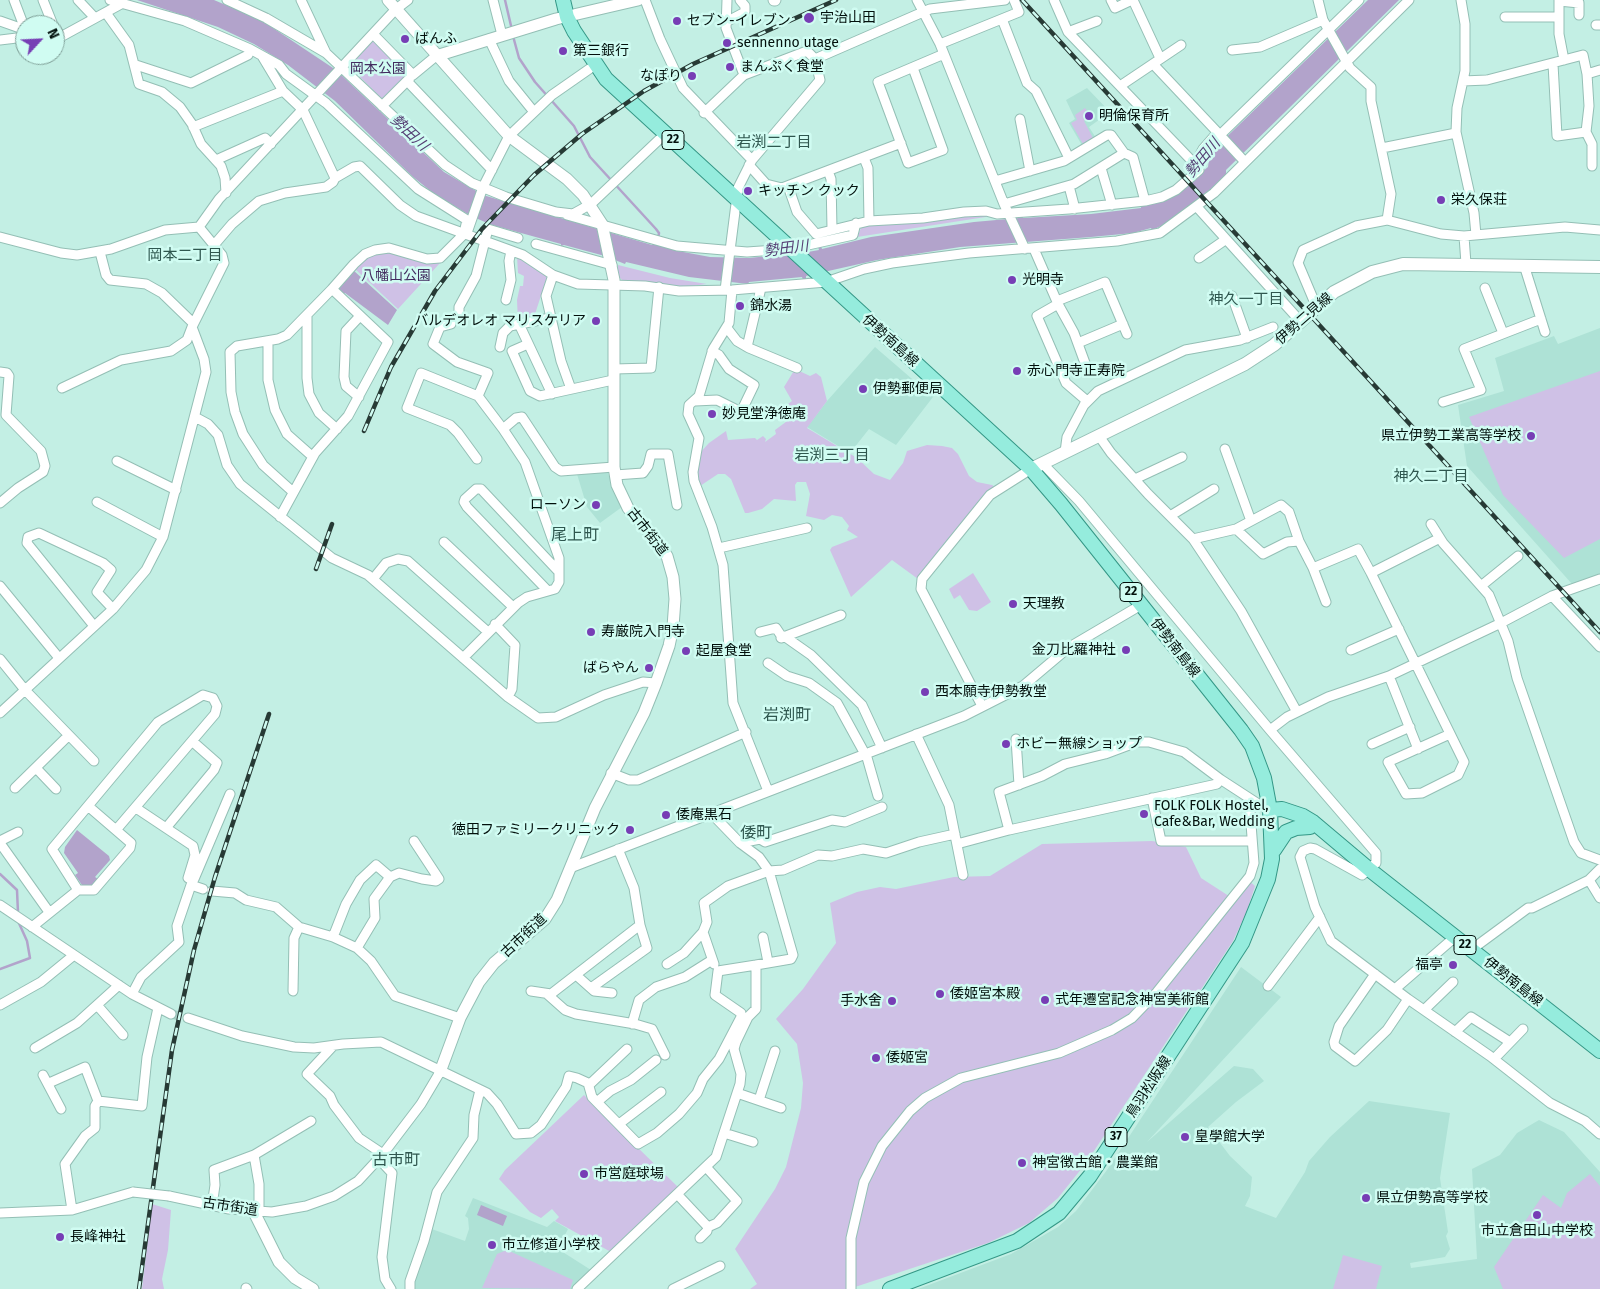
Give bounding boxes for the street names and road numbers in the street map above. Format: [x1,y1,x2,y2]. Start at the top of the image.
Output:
road number: 22 [662,130,684,150]
street label: 伊勢二見線 [1272,290,1336,348]
street label: 伊勢南島線 [858,311,922,371]
street label: 古市街道 [623,505,671,559]
road number: 22 [1120,582,1142,602]
street label: 伊勢南島線 [1147,615,1203,681]
street label: 古市街道 [498,911,550,961]
road number: 22 [1454,936,1476,954]
street label: 伊勢南島線 [1480,954,1546,1010]
street label: 鳥羽松阪線 [1123,1053,1175,1121]
road number: 37 [1105,1128,1127,1146]
street label: 古市街道 [201,1194,259,1220]

